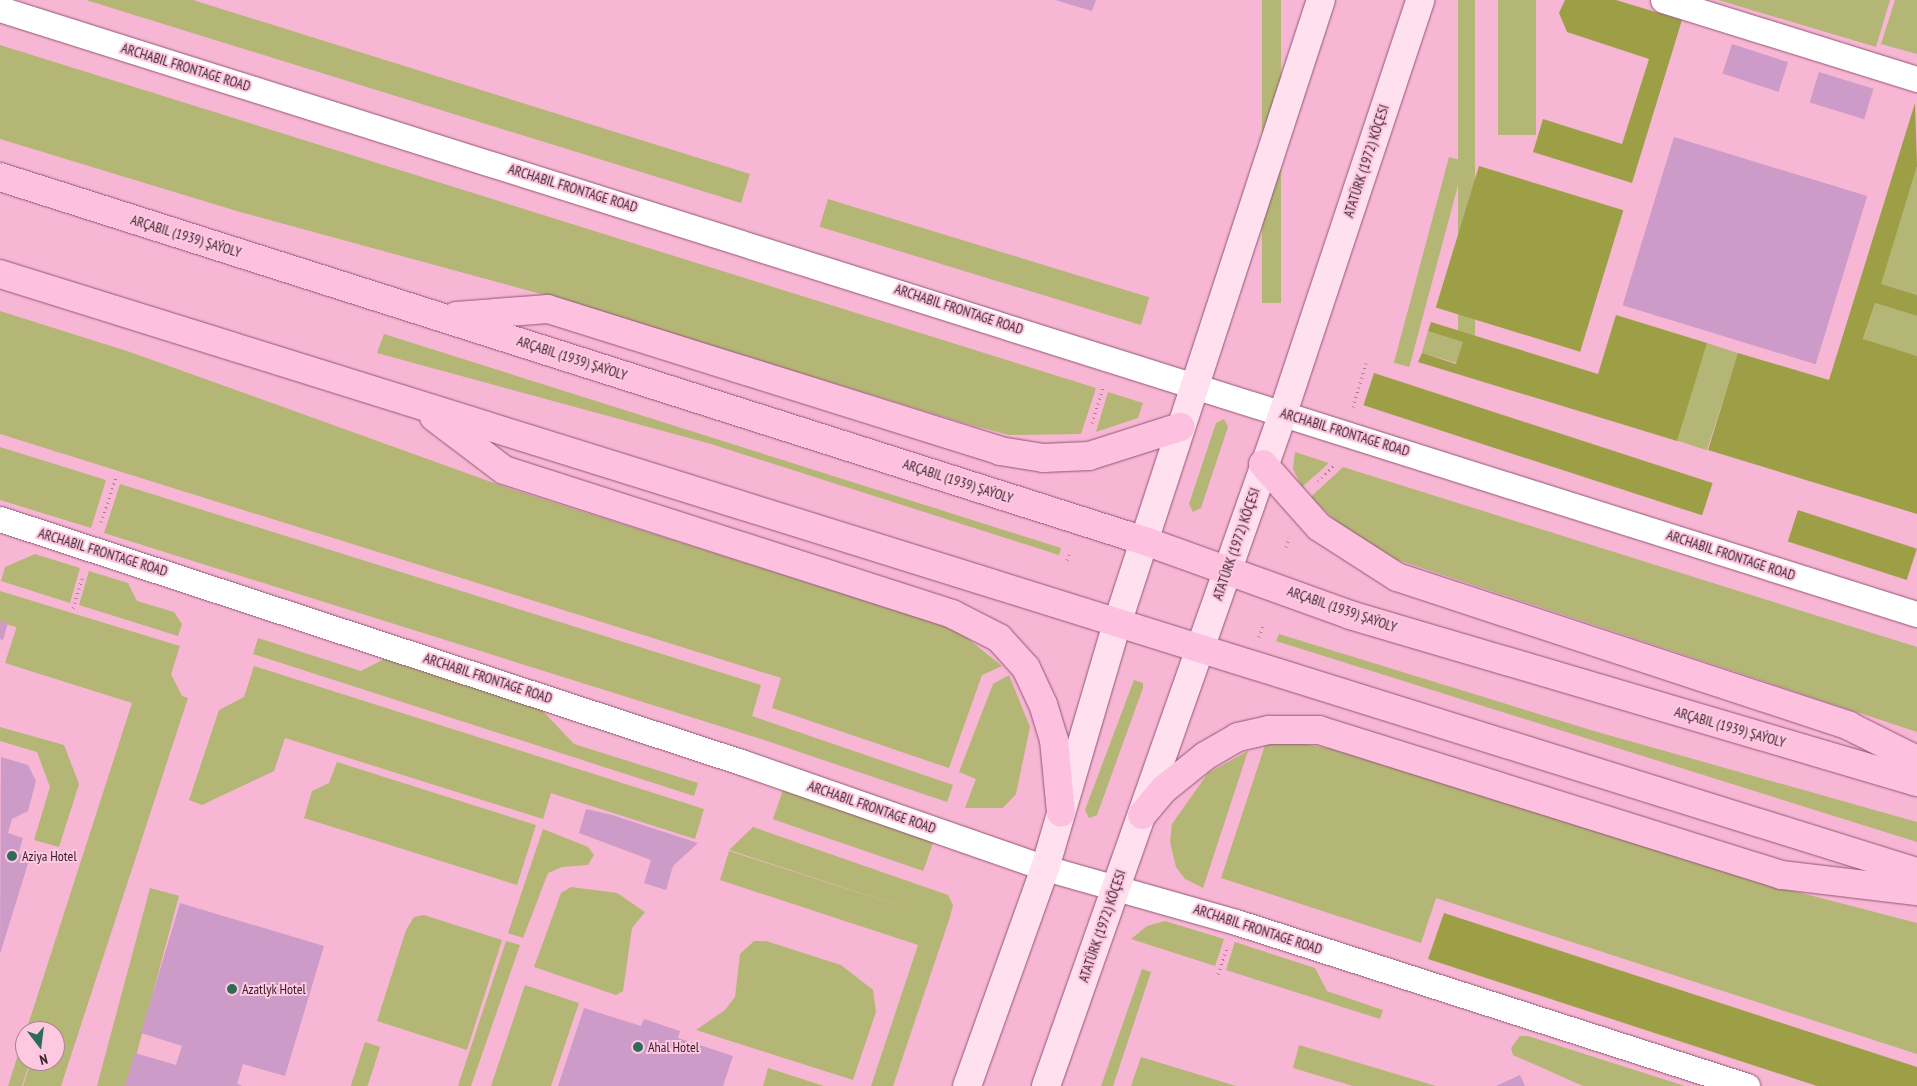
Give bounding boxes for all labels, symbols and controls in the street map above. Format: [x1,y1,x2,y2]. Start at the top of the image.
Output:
street label: ARCHABIL FRONTAGE ROAD [119,39,253,95]
street label: ATATÜRK (1972) KÖÇESI [1340,102,1392,220]
street label: ARCHABIL FRONTAGE ROAD [506,160,640,216]
street label: ARÇABIL (1939) ŞAÝOLY [128,211,244,261]
street label: ARCHABIL FRONTAGE ROAD [892,280,1026,338]
street label: ARÇABIL (1939) ŞAÝOLY [515,332,629,384]
street label: ARCHABIL FRONTAGE ROAD [1278,404,1412,460]
street label: ARÇABIL (1939) ŞAÝOLY [901,455,1015,507]
street label: ATATÜRK (1972) KÖÇESI [1209,485,1263,603]
street label: ARCHABIL FRONTAGE ROAD [36,524,170,580]
street label: ARCHABIL FRONTAGE ROAD [1664,526,1798,584]
street label: ARÇABIL (1939) ŞAÝOLY [1285,582,1399,636]
street label: ARCHABIL FRONTAGE ROAD [421,649,555,707]
street label: ARÇABIL (1939) ŞAÝOLY [1672,703,1788,751]
street label: ARCHABIL FRONTAGE ROAD [806,777,938,837]
place label: Aziya Hotel [22,848,77,864]
marker: Aziya Hotel [6,850,18,862]
street label: ATATÜRK (1972) KÖÇESI [1075,867,1129,985]
street label: ARCHABIL FRONTAGE ROAD [1191,900,1325,958]
place label: Azatlyk Hotel [242,981,306,997]
marker: Azatlyk Hotel [226,983,238,995]
north arrow [15,1021,65,1071]
place label: Ahal Hotel [648,1039,699,1055]
marker: Ahal Hotel [632,1041,644,1053]
text: N [38,1050,50,1069]

